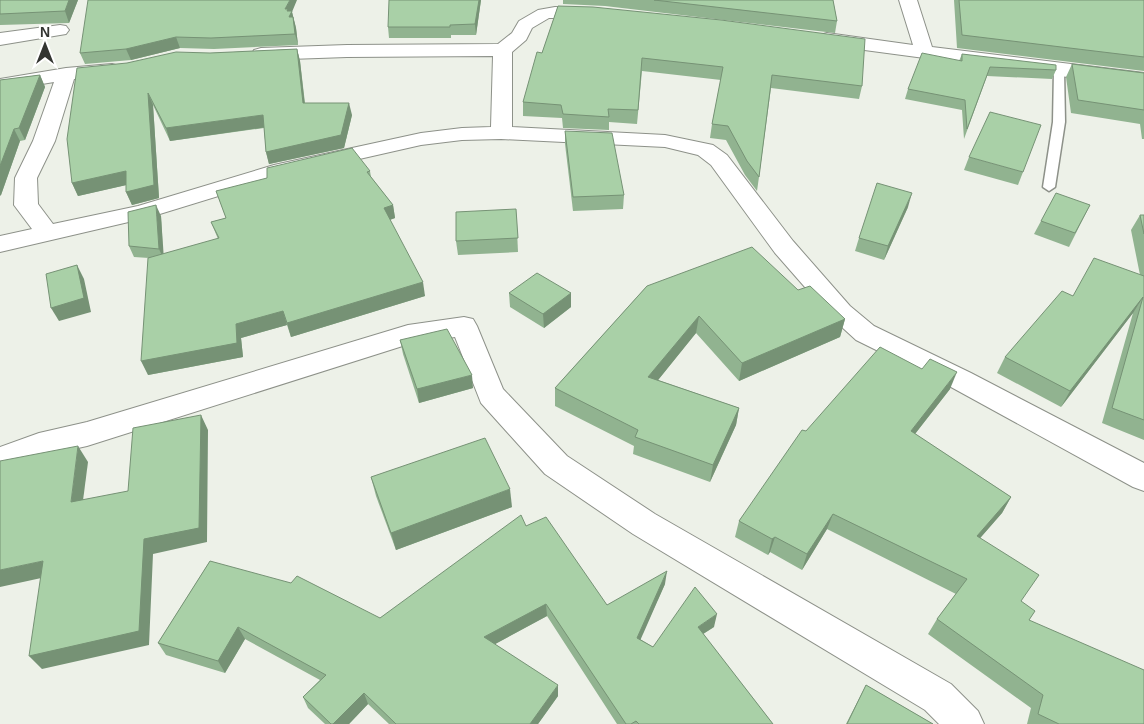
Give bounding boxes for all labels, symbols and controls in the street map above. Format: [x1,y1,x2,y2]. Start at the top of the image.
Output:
north arrow [20,20,70,70]
text: N [40,24,50,40]

